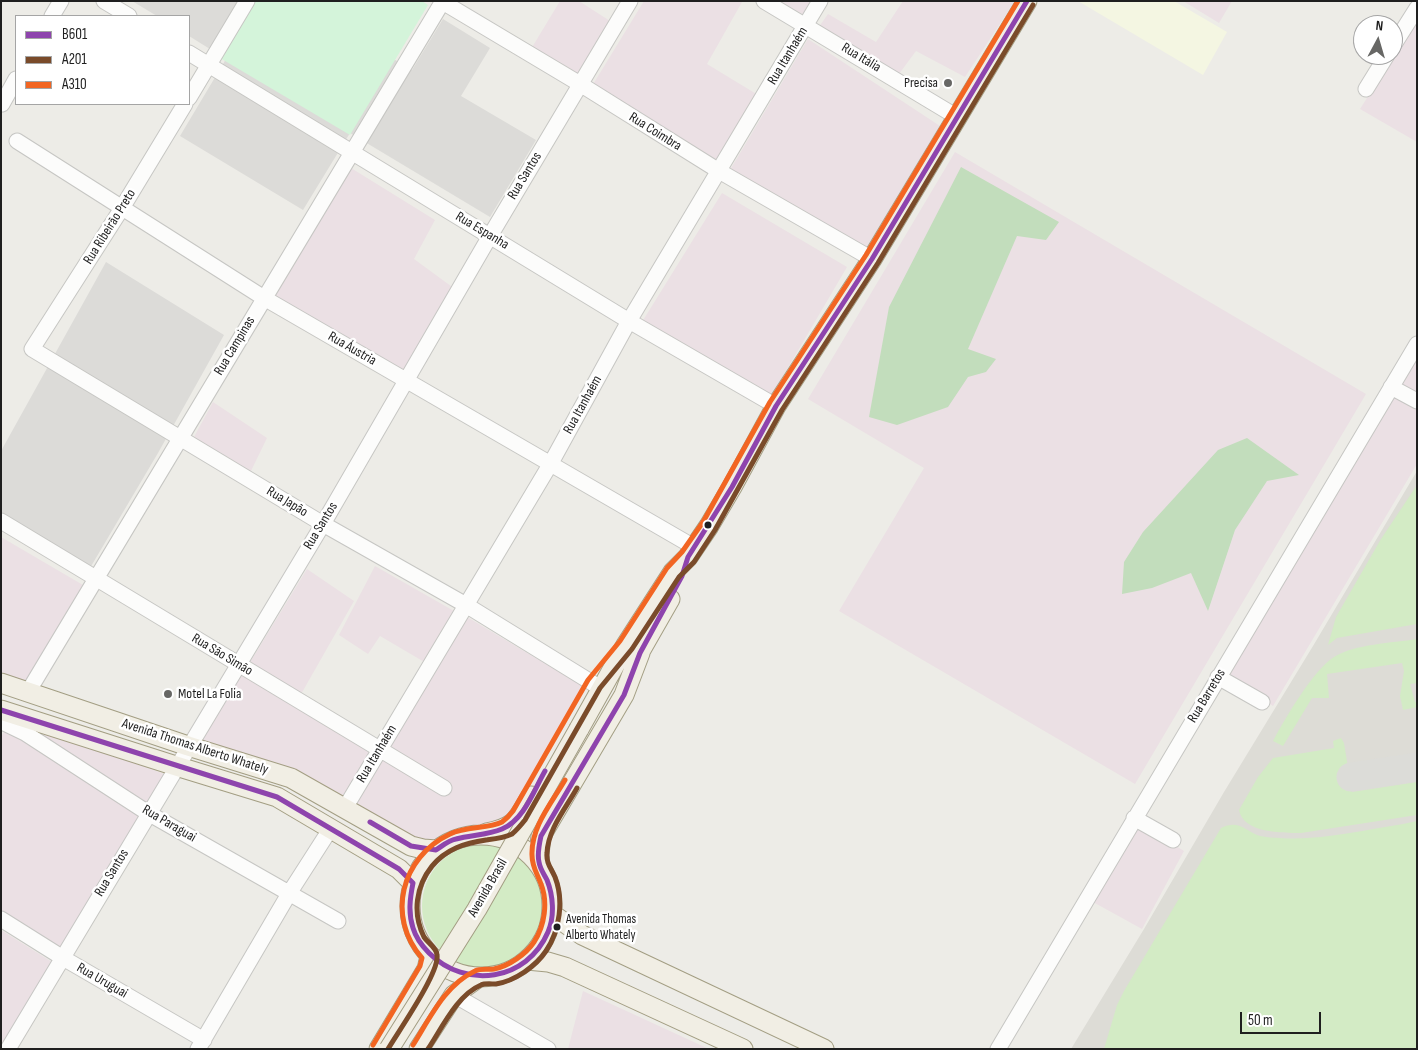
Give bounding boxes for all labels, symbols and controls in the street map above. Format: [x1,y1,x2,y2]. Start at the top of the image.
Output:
legend [15,15,190,105]
north arrow [1353,15,1403,65]
text: N [1375,17,1384,34]
street label: Rua Itanhaém [764,24,812,88]
text: B601 [62,25,87,44]
street label: Rua Itália [838,40,884,76]
text: A201 [62,50,87,69]
text: A310 [62,75,87,94]
place label: Precisa [904,75,938,91]
marker: Precisa [942,77,954,89]
street label: Rua Coimbra [626,109,684,155]
street label: Rua Santos [504,149,546,203]
street label: Rua Ribeirão Preto [80,186,140,268]
street label: Rua Espanha [452,209,512,253]
street label: Rua Campinas [211,314,259,378]
street label: Rua Áustria [325,328,379,370]
street label: Rua Itanhaém [560,373,606,437]
street label: Rua Japão [263,483,311,521]
street label: Rua Santos [300,499,342,553]
unlabelled marker [703,520,713,530]
street label: Rua São Simão [188,630,256,680]
street label: Rua Barretos [1184,666,1230,726]
place label: Motel La Folia [178,686,241,702]
marker: Motel La Folia [162,688,174,700]
street label: Avenida Thomas Alberto Whately [120,715,270,779]
street label: Rua Itanhaém [353,722,401,786]
street label: Rua Paraguai [139,802,199,846]
street label: Rua Santos [91,846,133,900]
street label: Avenida Brasil [465,856,511,920]
place label: Avenida Thomas Alberto Whately [566,912,636,943]
marker: Avenida Thomas Alberto Whately [552,922,562,932]
street label: Rua Uruguai [73,960,131,1002]
scale bar [1243,1002,1324,1034]
text: 50 m [1248,1011,1273,1030]

